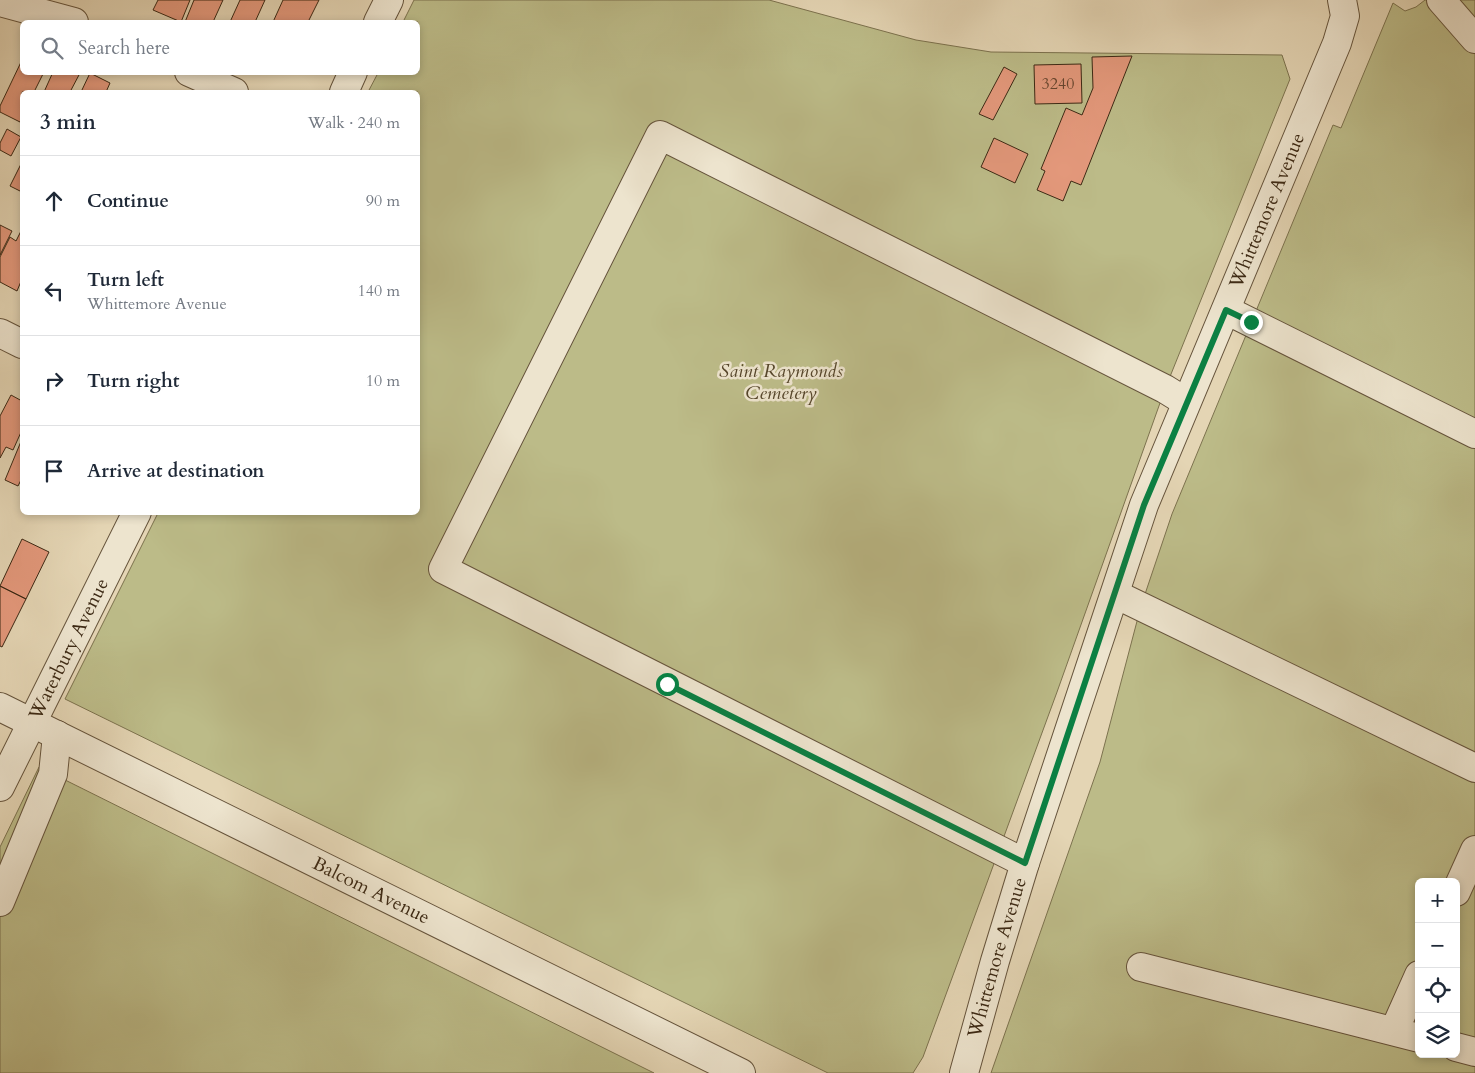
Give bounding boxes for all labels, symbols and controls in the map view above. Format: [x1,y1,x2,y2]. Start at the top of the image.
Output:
search box [20,20,420,75]
icon: search [38,34,66,62]
text: Search here [78,35,170,61]
house number: 3240 [1042,73,1074,95]
text: 3 min [40,108,96,137]
text: Walk · 240 m [308,112,400,134]
street label: Whittemore Avenue [1223,129,1311,293]
icon: ahead [40,187,68,215]
text: Continue [87,188,169,214]
text: 90 m [366,190,400,212]
text: Turn left [87,267,164,293]
icon: left [40,277,68,305]
text: 140 m [358,280,400,302]
text: Whittemore Avenue [87,293,227,315]
route end [1240,311,1263,334]
park label: Saint Raymonds Cemetery [719,358,843,406]
icon: right [40,367,68,395]
text: Turn right [87,368,179,394]
text: 10 m [366,370,400,392]
icon: arrive [40,457,68,485]
text: Arrive at destination [87,458,264,484]
street label: Waterbury Avenue [22,574,115,725]
route start [656,673,679,696]
street label: Balcom Avenue [308,850,434,930]
street label: Whittemore Avenue [961,874,1033,1042]
map controls [1415,878,1460,1058]
button: + [1415,878,1460,923]
button: − [1415,923,1460,968]
button: locate [1415,968,1460,1013]
button: layers [1415,1013,1460,1058]

